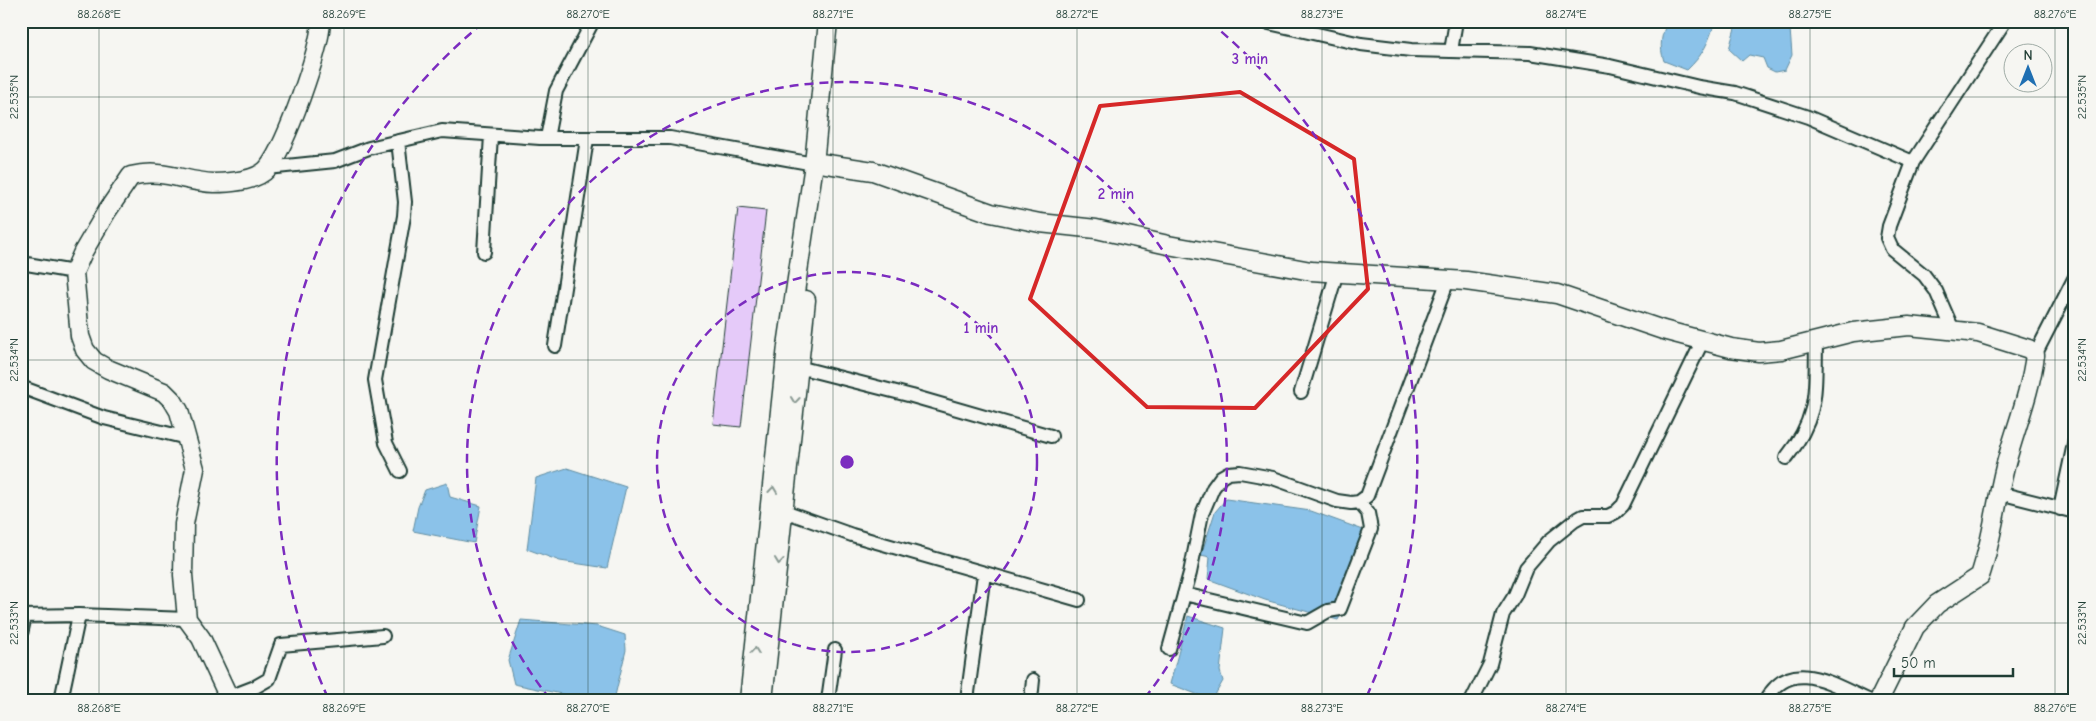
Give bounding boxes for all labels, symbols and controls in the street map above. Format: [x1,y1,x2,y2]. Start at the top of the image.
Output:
text: 88.268°E [77,7,121,21]
text: 88.269°E [322,7,366,21]
text: 88.270°E [566,7,610,21]
text: 88.271°E [812,7,854,21]
text: 88.272°E [1056,7,1098,21]
text: 88.273°E [1301,7,1343,21]
text: 88.274°E [1545,7,1587,21]
text: 88.275°E [1789,7,1831,21]
text: 88.276°E [2034,7,2076,21]
north arrow [2004,42,2054,92]
text: N [2023,47,2033,64]
text: 3 min [1232,50,1268,68]
text: 22.535°N [7,75,21,119]
text: 22.535°N [2075,75,2089,119]
text: 2 min [1098,185,1134,203]
text: 1 min [964,319,998,337]
text: 22.534°N [7,338,21,382]
text: 22.534°N [2075,338,2089,382]
one-way arrow [790,396,801,404]
centre of rings [838,453,856,471]
one-way arrow [767,485,778,493]
one-way arrow [774,558,785,566]
text: 22.533°N [7,601,21,645]
text: 22.533°N [2075,601,2089,645]
scale bar [1894,646,2012,678]
one-way arrow [749,647,760,655]
text: 50 m [1901,654,1936,672]
text: 88.268°E [77,701,121,715]
text: 88.269°E [322,701,366,715]
text: 88.270°E [566,701,610,715]
text: 88.271°E [812,701,854,715]
text: 88.272°E [1056,701,1098,715]
text: 88.273°E [1301,701,1343,715]
text: 88.274°E [1545,701,1587,715]
text: 88.275°E [1789,701,1831,715]
text: 88.276°E [2034,701,2076,715]

